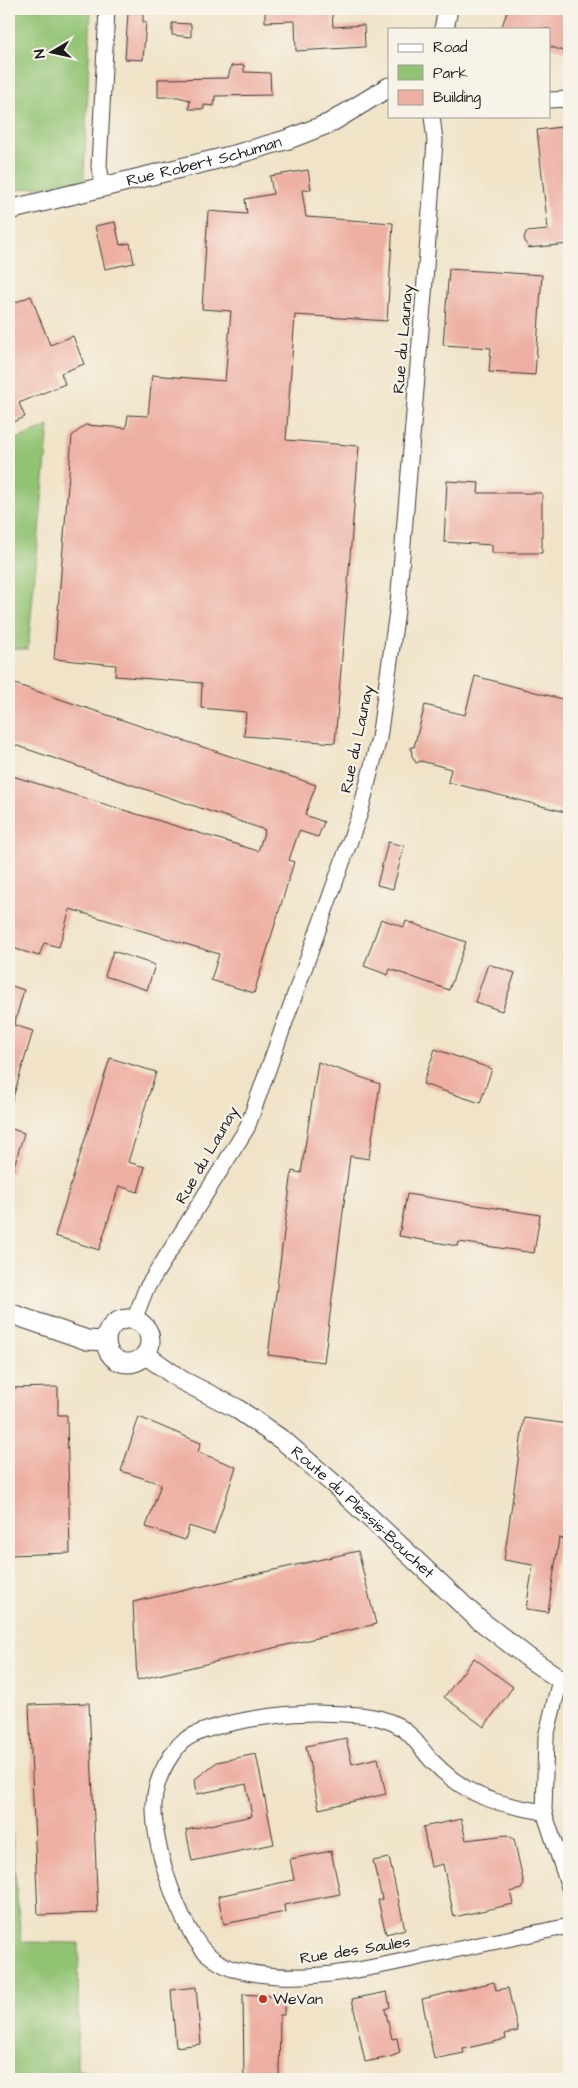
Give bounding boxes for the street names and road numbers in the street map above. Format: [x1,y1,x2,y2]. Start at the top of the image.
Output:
street label: Rue Robert Schuman [124,131,284,192]
street label: Rue du Launay [387,283,420,395]
street label: Rue du Launay [335,683,380,795]
street label: Rue du Launay [170,1102,245,1208]
street label: Route du Plessis-Bouchet [286,1441,440,1584]
street label: Rue des Saules [298,1930,412,1970]

